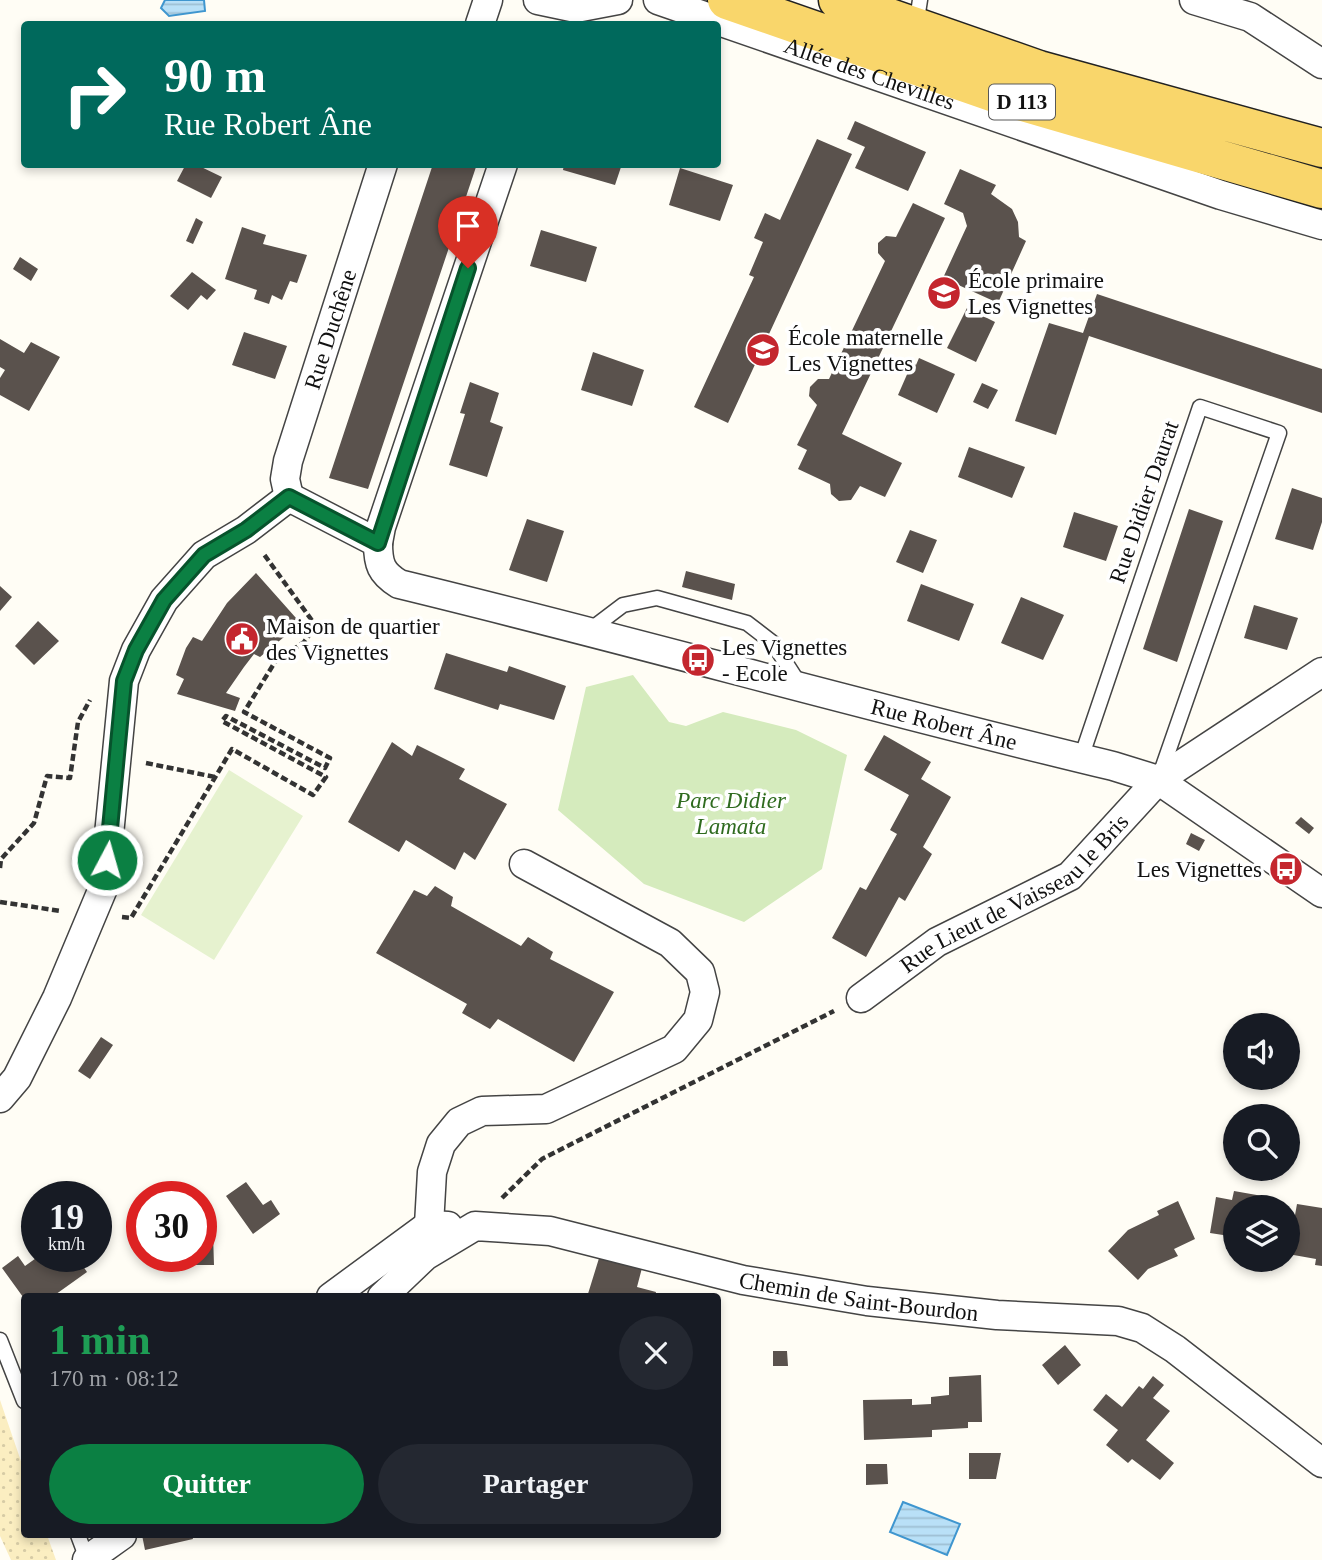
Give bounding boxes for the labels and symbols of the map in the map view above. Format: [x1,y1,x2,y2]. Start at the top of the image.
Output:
street label: Allée des Chevilles [781,32,958,114]
road number: D 113 [989,84,1055,119]
pin [438,196,498,268]
street label: Rue Duchêne [299,266,361,392]
place label: École primaire Les Vignettes [968,268,1104,319]
school or university icon: École primaire Les Vignettes [925,274,963,312]
place label: École maternelle Les Vignettes [788,325,943,376]
school or university icon: École maternelle Les Vignettes [744,331,782,369]
street label: Rue Didier Daurat [1105,417,1184,586]
place label: Maison de quartier des Vignettes [266,614,440,665]
public building icon: Maison de quartier des Vignettes [223,620,261,658]
place label: Les Vignettes - Ecole [722,635,847,686]
bus stop icon: Les Vignettes - Ecole [679,641,717,679]
street label: Rue Robert Âne [868,693,1020,755]
park label: Parc Didier Lamata [675,788,787,839]
street label: Rue Lieut de Vaisseau le Bris [895,809,1133,978]
position arrow [70,823,144,897]
bus stop icon: Les Vignettes [1267,850,1305,888]
place label: Les Vignettes [1137,857,1262,882]
speed limit sign: 30 [126,1181,217,1272]
street label: Chemin de Saint-Bourdon [737,1267,980,1325]

